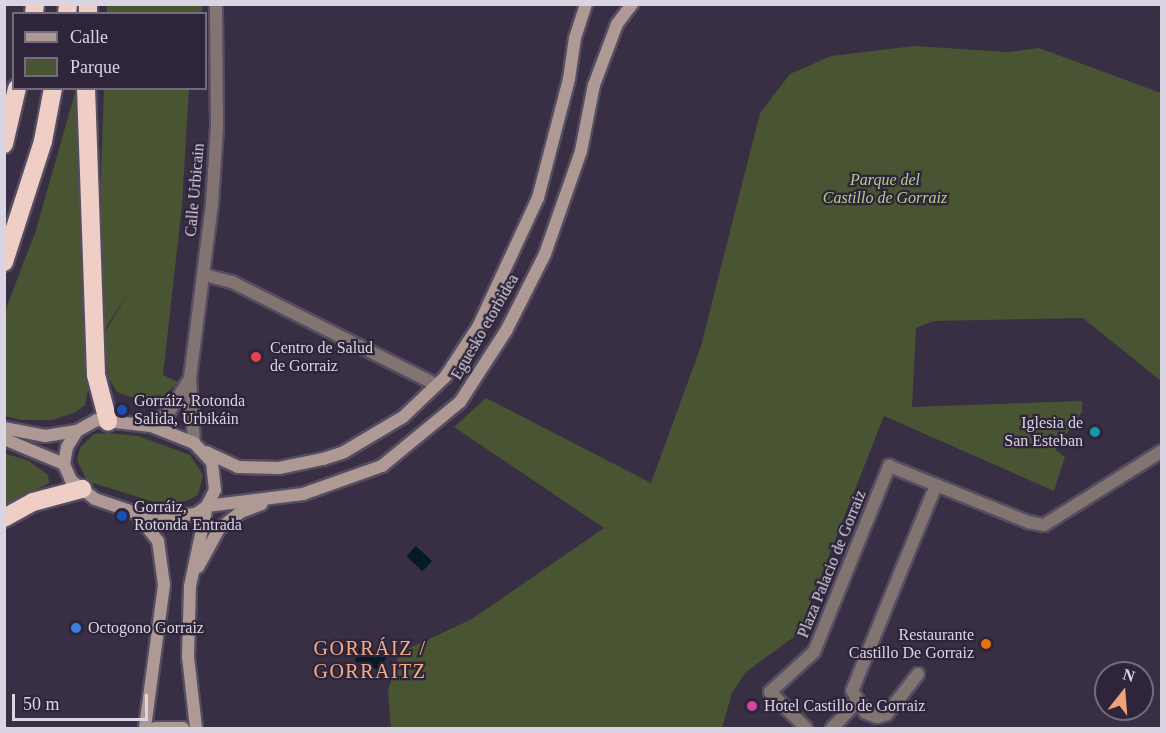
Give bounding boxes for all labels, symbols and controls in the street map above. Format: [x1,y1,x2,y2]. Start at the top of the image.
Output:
legend [12,12,207,90]
text: Calle [70,27,108,47]
text: Parque [70,57,120,77]
street label: Calle Urbicain [181,142,209,238]
park label: Parque del Castillo de Gorraiz [823,170,947,208]
street label: Eguesko etorbidea [447,271,523,383]
place label: Centro de Salud de Gorraiz [270,338,373,376]
marker: Centro de Salud de Gorraiz [247,348,265,366]
place label: Gorráiz, Rotonda Salida, Urbikáin [134,391,245,429]
marker: Gorráiz, Rotonda Salida, Urbikáin [115,403,129,417]
place label: Iglesia de San Esteban [1004,413,1083,451]
marker: Iglesia de San Esteban [1088,425,1102,439]
street label: Plaza Palacio de Gorraiz [794,487,870,641]
place label: Gorráiz, Rotonda Entrada [134,497,242,535]
marker: Gorráiz, Rotonda Entrada [115,509,129,523]
place label: Octogono Gorraiz [88,618,204,638]
marker: Octogono Gorraiz [69,621,83,635]
place label: Restaurante Castillo De Gorraiz [849,625,974,663]
district label: GORRÁIZ / GORRAITZ [313,637,427,684]
marker: Restaurante Castillo De Gorraiz [979,637,993,651]
north arrow [1094,661,1154,721]
text: N [1121,665,1137,685]
scale bar [15,682,152,720]
text: 50 m [23,694,60,714]
place label: Hotel Castillo de Gorraiz [764,696,925,716]
marker: Hotel Castillo de Gorraiz [745,699,759,713]

